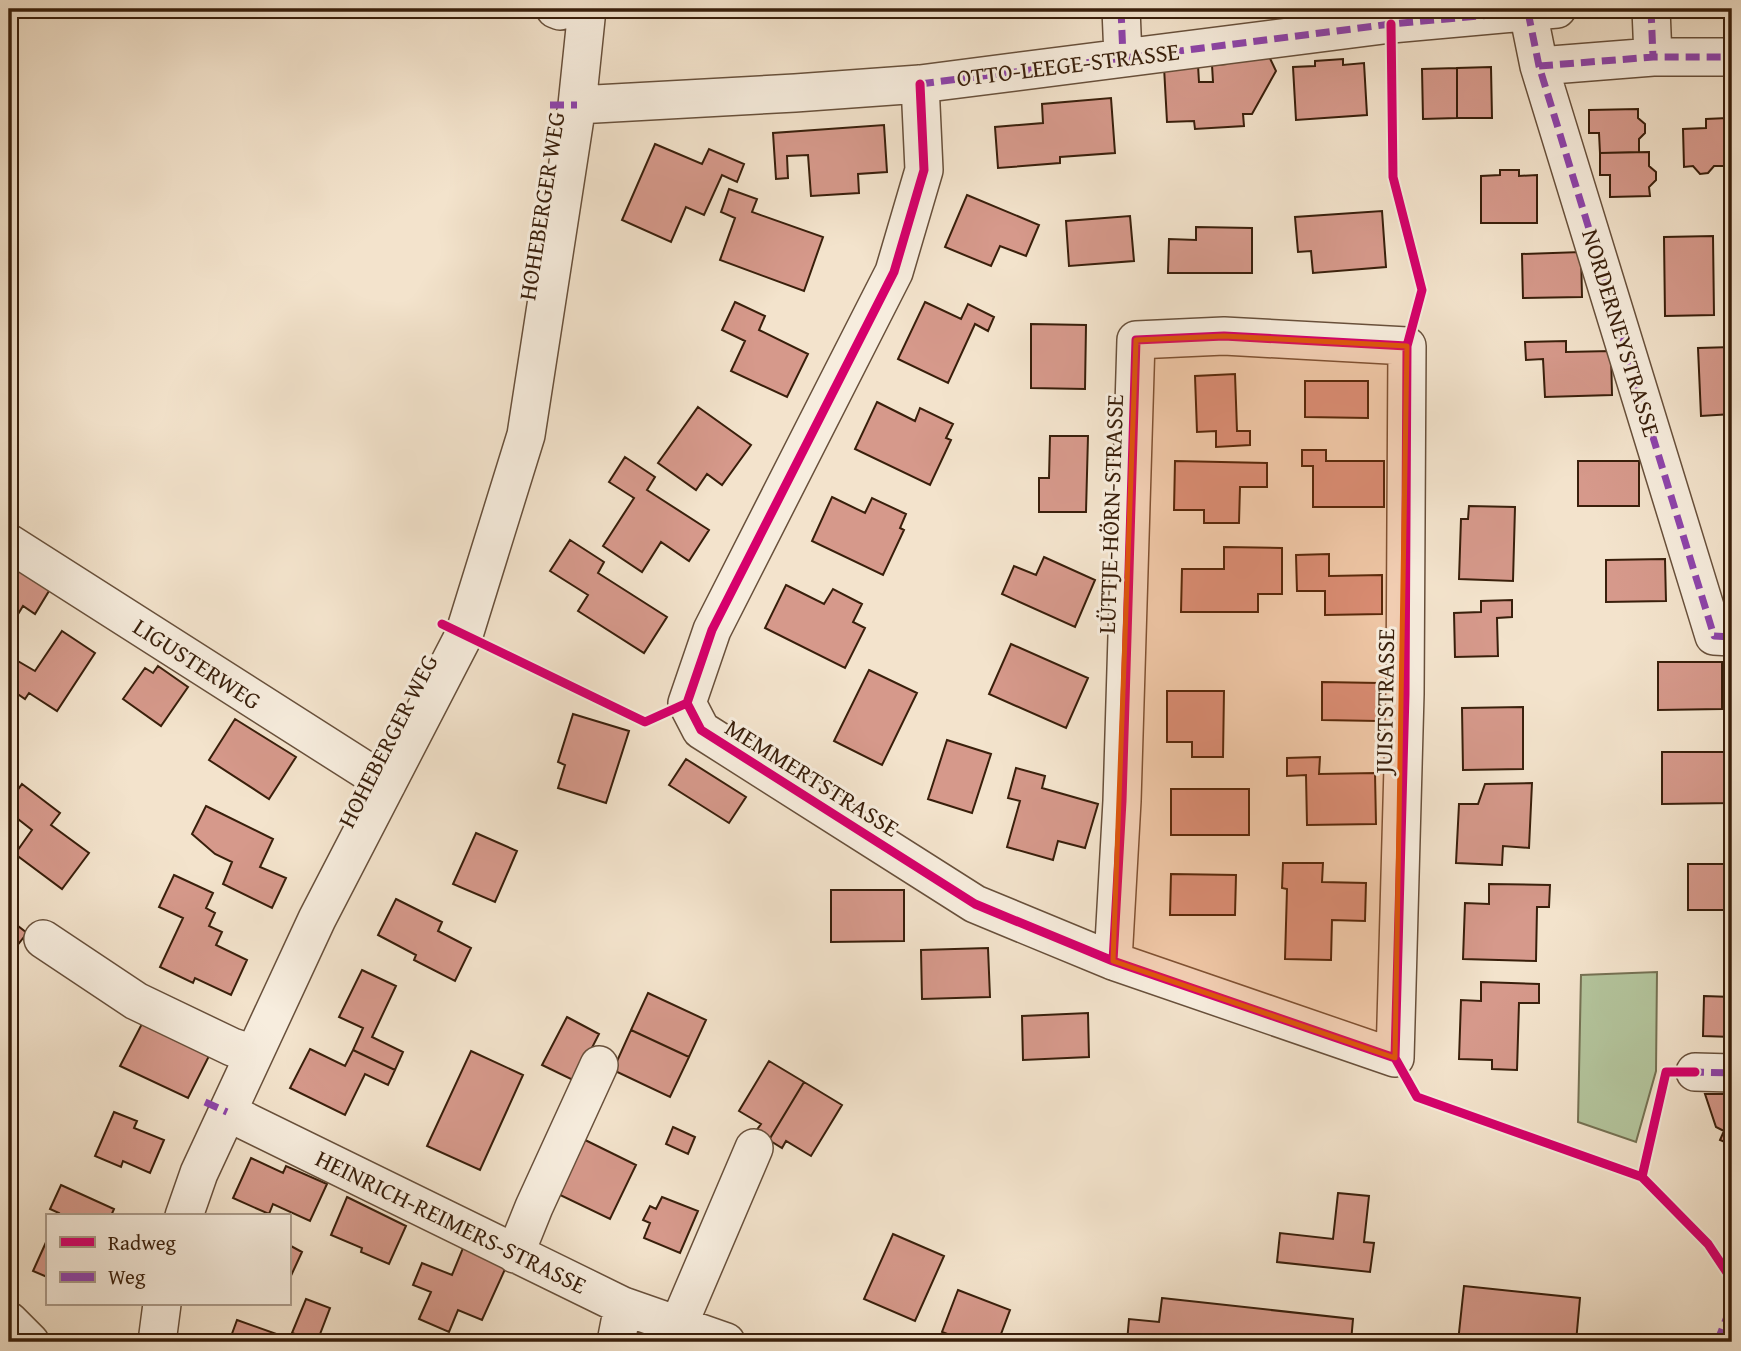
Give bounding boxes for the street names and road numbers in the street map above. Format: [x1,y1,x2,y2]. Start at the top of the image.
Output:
street label: OTTO-LEEGE-STRASSE [955,33,1181,96]
street label: HOHEBERGER WEG [509,109,574,303]
street label: NORDERNEYSTRASSE [1573,225,1670,441]
street label: LÜTTJE-HÖRN-STRASSE [1089,394,1132,634]
street label: LIGUSTERWEG [126,609,268,718]
street label: JUISTSTRASSE [1366,628,1403,777]
street label: HOHEBERGER WEG [329,648,446,833]
street label: MEMMERTSTRASSE [719,710,906,845]
street label: HEINRICH-REIMERS-STRASSE [310,1141,593,1303]

